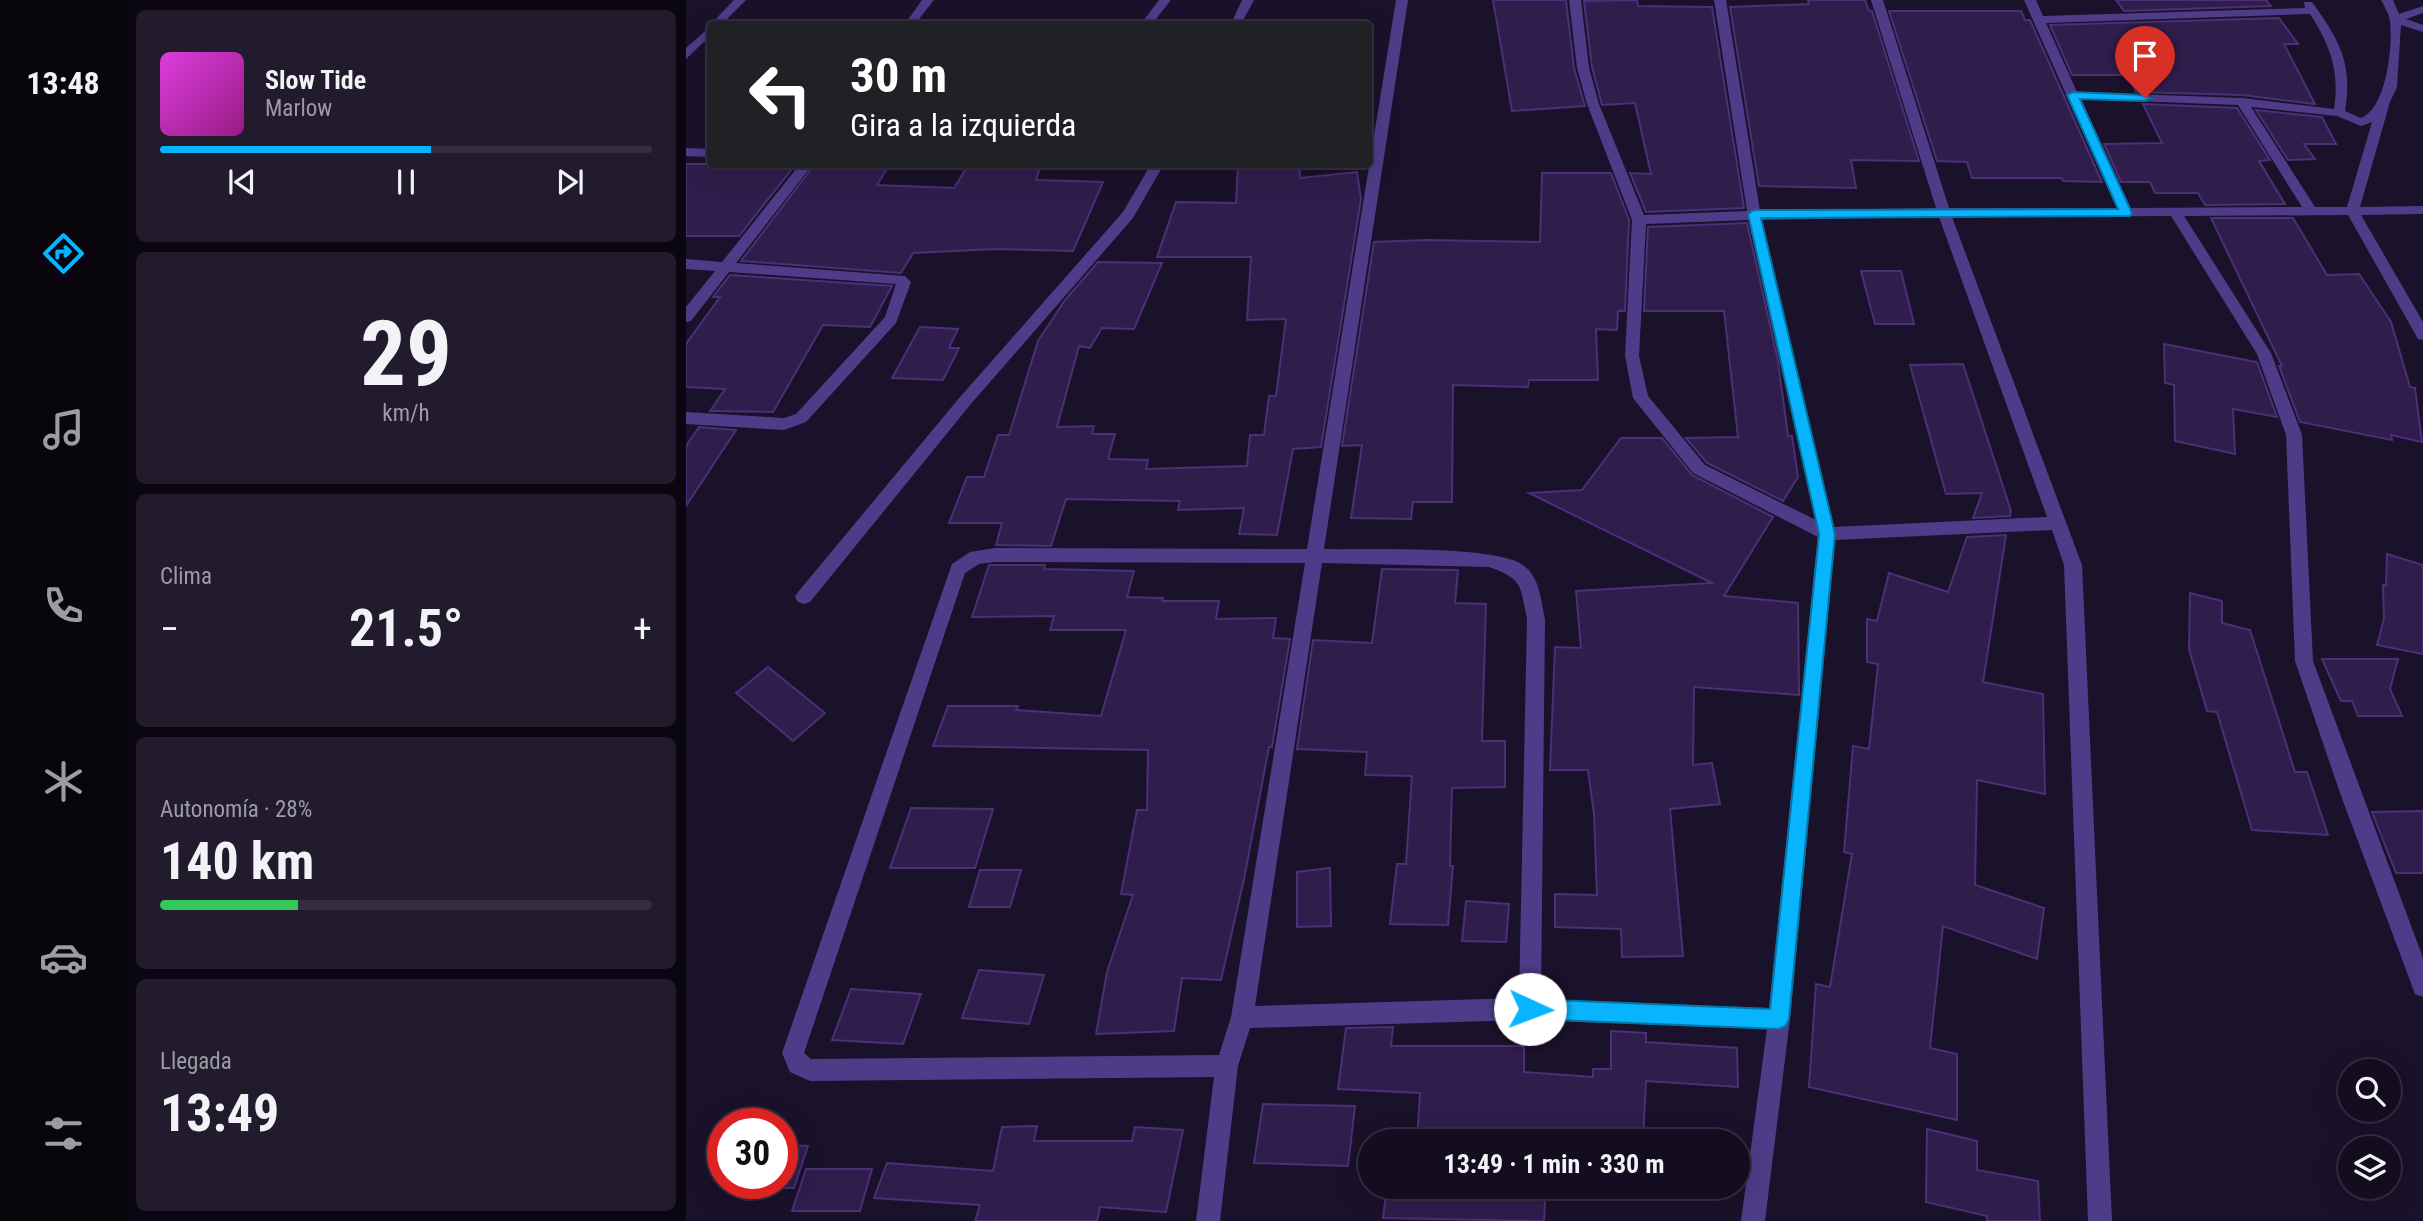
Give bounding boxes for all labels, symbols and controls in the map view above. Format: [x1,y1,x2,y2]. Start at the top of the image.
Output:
pin [2115,26,2175,98]
icon: arrive [2126,37,2164,75]
text: 30 m [850,47,947,104]
icon: left [735,49,826,140]
text: 13:48 [26,64,100,102]
text: Slow Tide [265,65,366,95]
text: Marlow [265,95,332,122]
text: Gira a la izquierda [850,106,1076,144]
icon: previous [223,163,261,201]
icon: pause [387,163,425,201]
icon: next [551,163,589,201]
icon: directions [39,229,88,278]
text: 29 [360,301,452,407]
text: km/h [382,400,430,427]
icon: music [39,405,88,454]
text: Clima [160,563,212,590]
icon: phone [39,581,88,630]
text: 21.5° [349,598,463,659]
text: − [160,607,179,651]
text: + [633,607,652,651]
icon: climate [39,757,88,806]
text: Autonomía · 28% [160,796,312,823]
text: 140 km [160,831,314,892]
icon: car [39,933,88,982]
position arrow [1493,972,1567,1046]
text: Llegada [160,1048,232,1075]
map controls [2338,1059,2401,1199]
button: search [2338,1059,2401,1122]
text: 13:49 [160,1083,279,1144]
speed limit sign: 30 [707,1108,798,1199]
icon: filters [39,1109,88,1158]
button: layers [2338,1136,2401,1199]
text: 13:49 · 1 min · 330 m [1444,1149,1664,1179]

